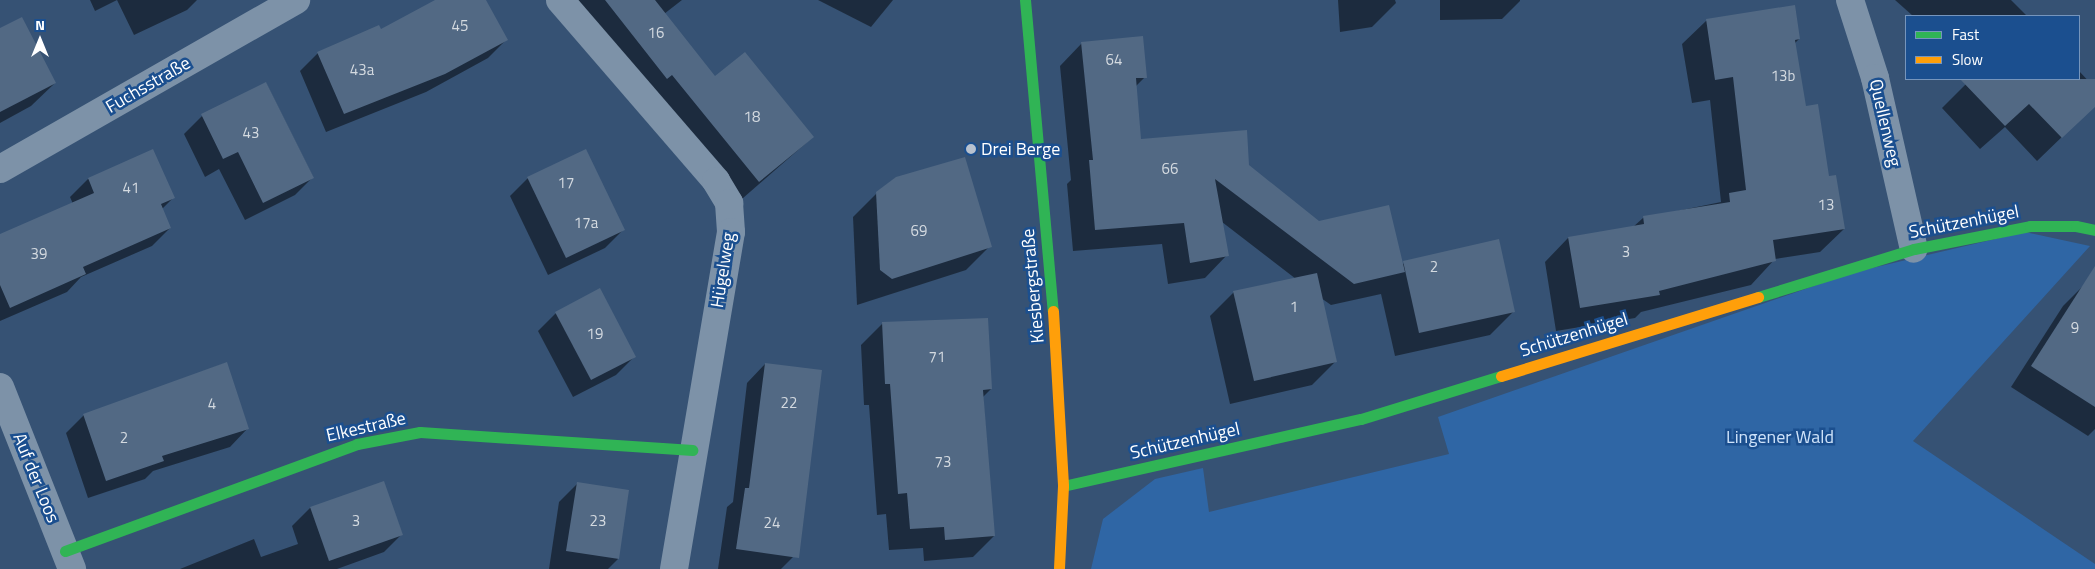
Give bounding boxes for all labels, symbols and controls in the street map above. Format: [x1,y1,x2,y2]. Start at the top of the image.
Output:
text: N [35,14,45,35]
north arrow [15,15,65,65]
legend [1905,15,2080,80]
house number: 45 [452,17,468,35]
text: Fast [1952,23,1979,46]
house number: 16 [648,24,664,42]
text: Slow [1952,48,1983,71]
house number: 64 [1106,51,1122,69]
street label: Fuchsstraße [102,52,194,118]
house number: 43a [350,61,374,79]
house number: 13b [1771,67,1795,85]
street label: Quellenweg [1864,77,1906,169]
house number: 18 [744,108,760,126]
house number: 43 [243,124,259,142]
place label: Drei Berge [981,138,1060,160]
marker: Drei Berge [965,143,977,155]
house number: 66 [1162,160,1178,178]
house number: 17 [558,174,574,192]
house number: 41 [123,179,139,197]
house number: 13 [1818,196,1834,214]
street label: Schützenhügel [1907,201,2021,243]
house number: 17a [574,214,598,232]
house number: 69 [911,222,927,240]
street label: Kiesbergstraße [1017,228,1049,344]
street label: Hügelweg [706,231,740,309]
house number: 3 [1622,243,1630,261]
house number: 39 [31,245,47,263]
house number: 2 [1430,258,1438,276]
house number: 1 [1290,298,1298,316]
street label: Schützenhügel [1517,308,1631,362]
house number: 9 [2071,319,2079,337]
house number: 19 [587,325,603,343]
house number: 71 [929,348,945,366]
house number: 22 [781,394,797,412]
house number: 4 [208,395,216,413]
street label: Elkestraße [324,407,408,447]
street label: Schützenhügel [1128,418,1242,464]
park label: Lingener Wald [1726,426,1834,448]
house number: 2 [120,429,128,447]
street label: Auf der Loos [8,430,64,526]
house number: 73 [935,453,951,471]
house number: 3 [352,512,360,530]
house number: 23 [590,512,606,530]
house number: 24 [764,514,780,532]

